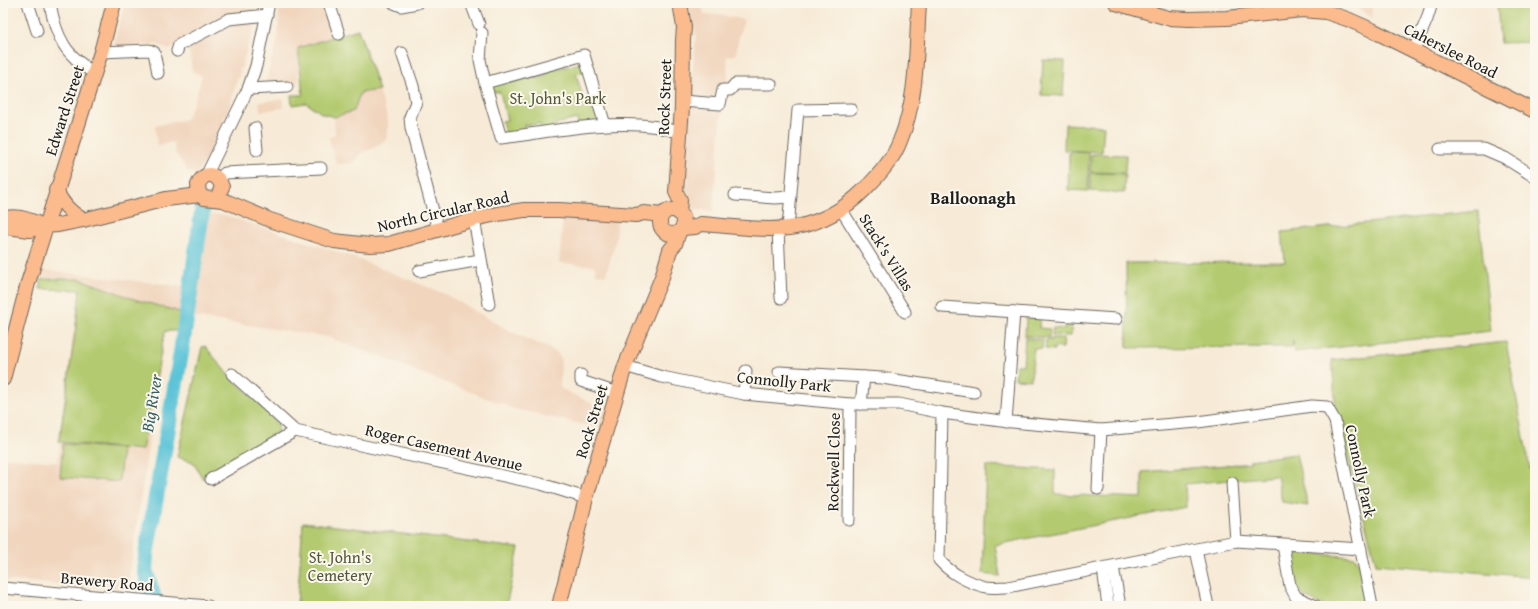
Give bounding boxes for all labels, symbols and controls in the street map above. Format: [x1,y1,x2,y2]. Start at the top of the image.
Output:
street label: Caherslee Road [1400,16,1502,84]
street label: Rock Street [651,58,677,136]
street label: Edward Street [38,61,90,159]
park label: St. John's Park [510,86,607,110]
street label: North Circular Road [375,184,512,238]
district label: Balloonagh [930,185,1016,210]
street label: Stack's Villas [854,208,920,296]
street label: Connolly Park [736,364,833,398]
water label: Big River [134,372,168,435]
street label: Rock Street [568,381,614,461]
street label: Rockwell Close [820,412,846,512]
street label: Roger Casement Avenue [363,417,525,477]
street label: Connolly Park [1339,422,1383,520]
park label: St. John's Cemetery [308,545,372,587]
street label: Brewery Road [60,565,155,597]

